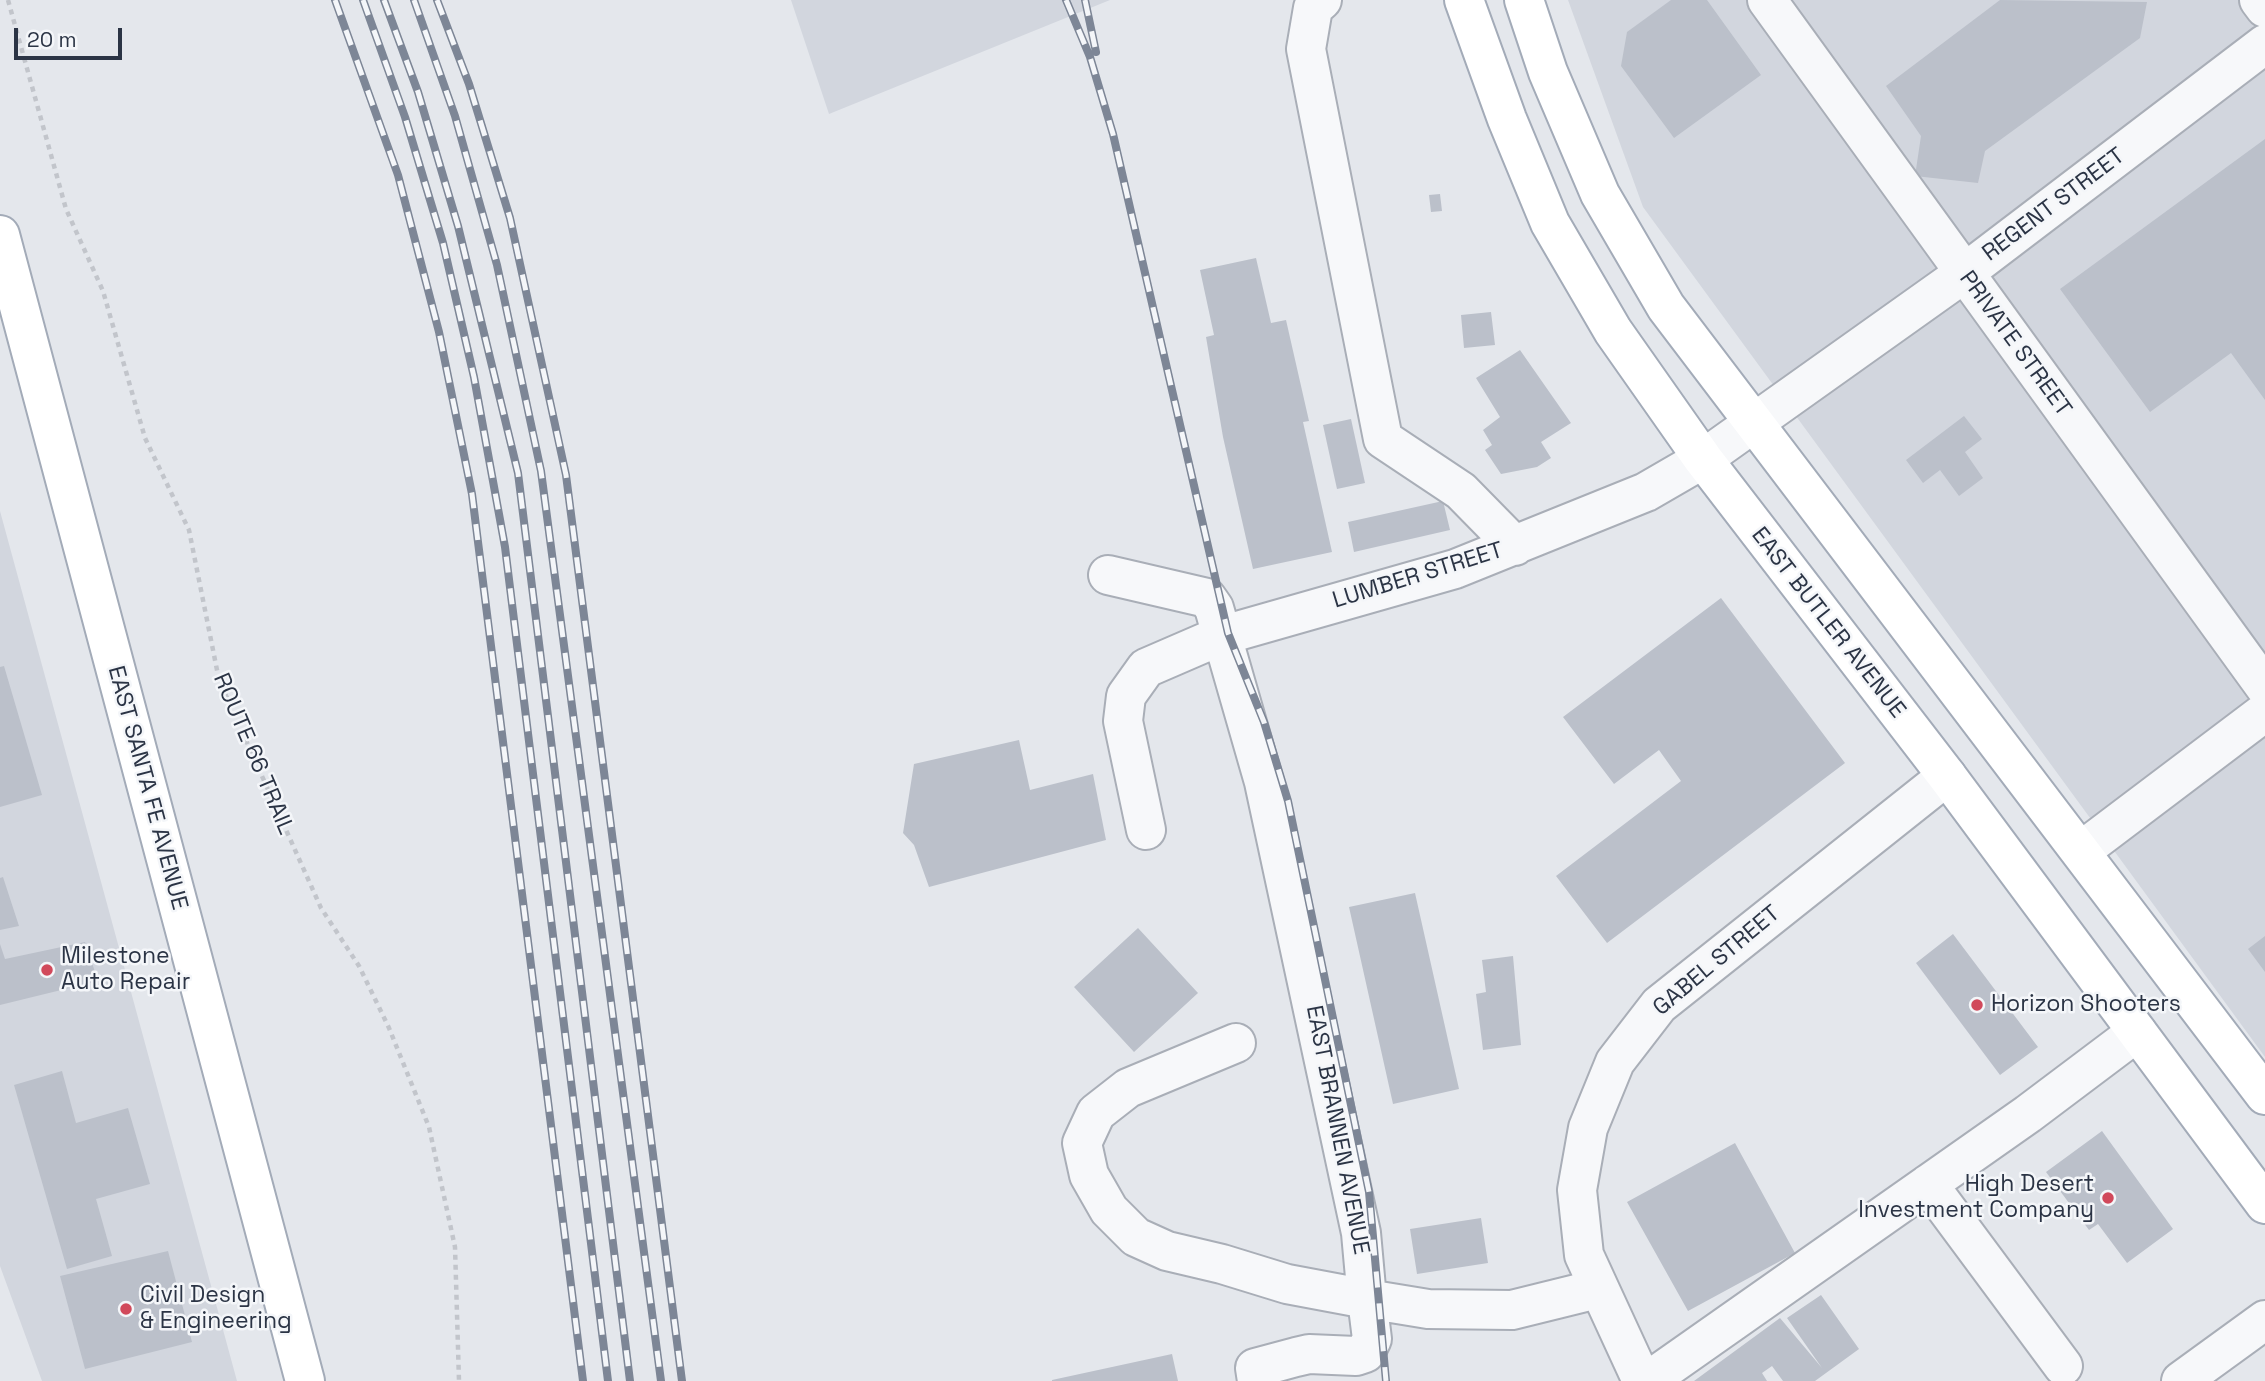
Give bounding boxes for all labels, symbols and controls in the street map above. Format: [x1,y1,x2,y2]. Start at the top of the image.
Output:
scale bar [18,14,126,58]
text: 20 m [27,26,77,53]
street label: REGENT STREET [1977,142,2131,268]
street label: PRIVATE STREET [1953,266,2077,422]
street label: EAST BUTLER AVENUE [1745,522,1911,724]
street label: LUMBER STREET [1329,537,1507,615]
street label: EAST SANTA FE AVENUE [101,663,193,913]
street label: ROUTE 66 TRAIL [207,669,299,839]
street label: GABEL STREET [1648,900,1786,1022]
place label: Milestone Auto Repair [61,943,190,997]
marker: Milestone Auto Repair [39,962,55,978]
place label: Horizon Shooters [1991,991,2181,1019]
marker: Horizon Shooters [1969,997,1985,1013]
street label: EAST BRANNEN AVENUE [1299,1003,1375,1257]
place label: High Desert Investment Company [1858,1171,2094,1225]
marker: High Desert Investment Company [2100,1190,2116,1206]
place label: Civil Design & Engineering [140,1282,292,1336]
marker: Civil Design & Engineering [118,1301,134,1317]

